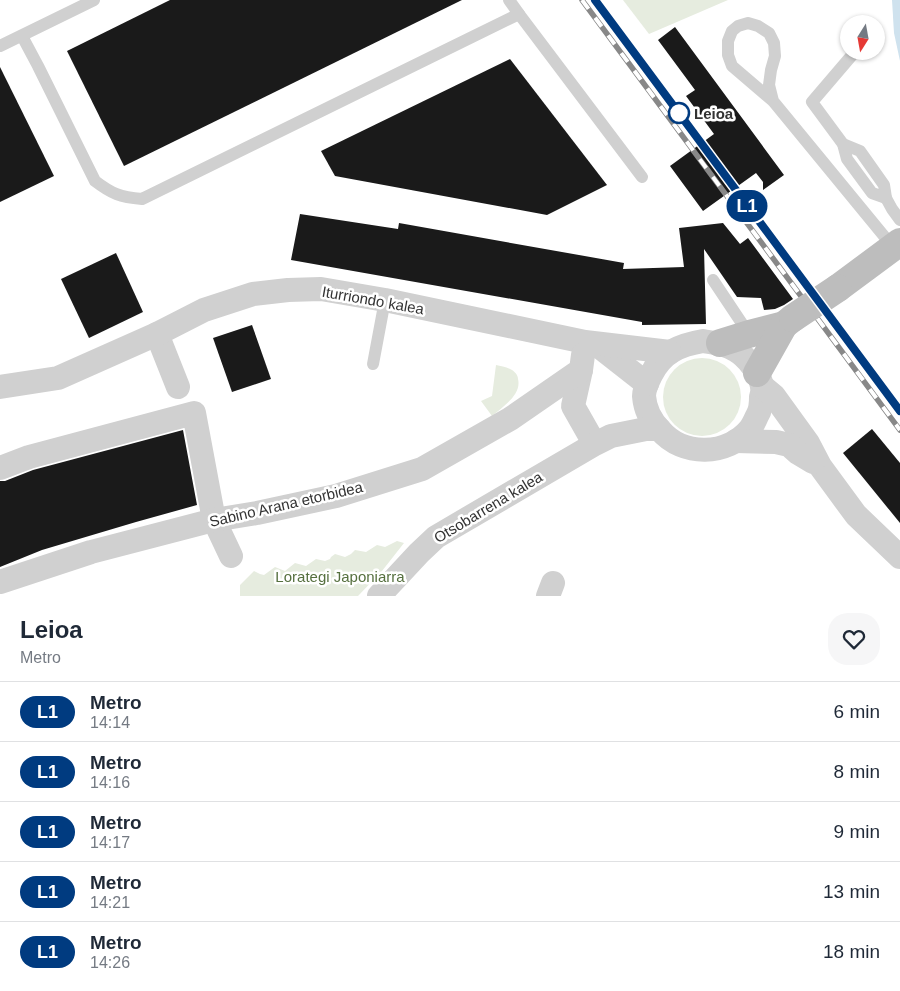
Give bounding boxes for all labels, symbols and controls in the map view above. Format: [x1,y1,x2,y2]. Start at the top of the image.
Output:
north arrow [840,15,885,60]
map controls [840,15,885,60]
marker: Leioa [668,102,690,124]
place label: Leioa [694,105,734,122]
line badge: L1 [724,190,770,222]
text: L1 [736,196,758,216]
street label: Iturriondo kalea [321,283,426,317]
street label: Otsobarrena kalea [431,468,546,546]
street label: Sabino Arana etorbidea [208,478,365,530]
park label: Lorategi Japoniarra [275,568,405,585]
button: heart [828,613,880,665]
text: Leioa [20,616,83,643]
text: Metro [20,649,61,666]
text: Metro [90,692,142,713]
text: 6 min [834,701,880,722]
text: L1 [37,702,58,722]
text: 14:14 [90,714,130,731]
text: Metro [90,752,142,773]
text: 8 min [834,761,880,782]
text: L1 [37,762,58,782]
text: 14:16 [90,774,130,791]
text: Metro [90,812,142,833]
text: 9 min [834,821,880,842]
text: L1 [37,822,58,842]
text: 14:17 [90,834,130,851]
text: Metro [90,872,142,893]
text: 13 min [823,881,880,902]
text: L1 [37,882,58,902]
text: 14:21 [90,894,130,911]
text: Metro [90,932,142,953]
text: 18 min [823,941,880,962]
text: L1 [37,942,58,962]
text: 14:26 [90,954,130,971]

